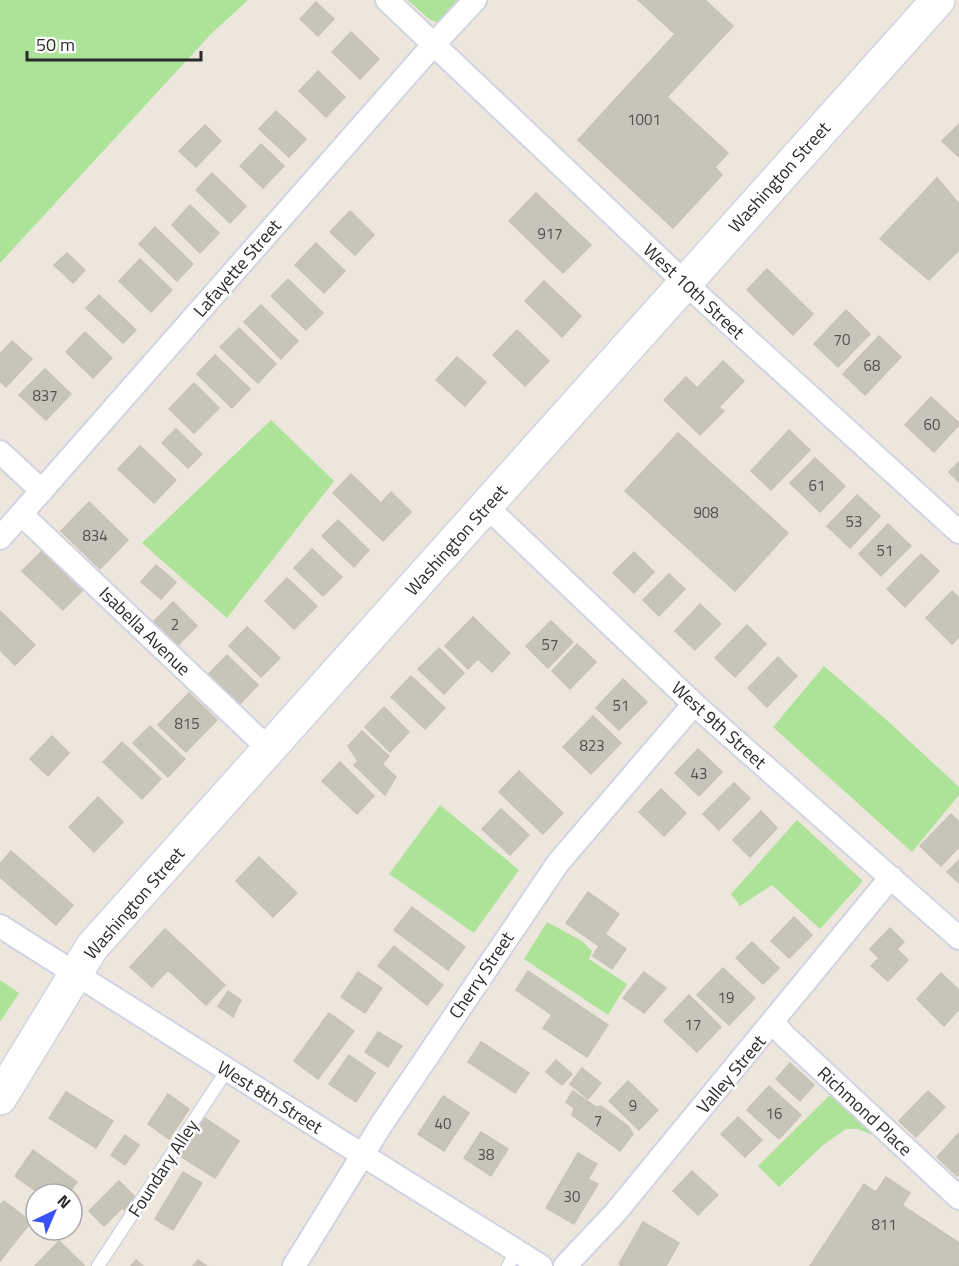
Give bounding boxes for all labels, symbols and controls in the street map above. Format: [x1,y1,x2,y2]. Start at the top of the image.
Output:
scale bar [27,24,201,62]
text: 50 m [36,31,75,58]
house number: 1001 [627,108,661,131]
street label: Washington Street [722,115,837,239]
street label: Lafayette Street [187,213,288,323]
house number: 917 [537,222,563,245]
street label: West 10th Street [637,237,751,346]
house number: 70 [834,328,850,351]
house number: 68 [864,354,880,377]
house number: 837 [32,384,58,407]
house number: 60 [924,413,940,436]
house number: 61 [809,474,825,497]
street label: Washington Street [399,478,514,602]
house number: 908 [693,501,719,524]
house number: 53 [846,510,862,533]
house number: 834 [82,524,108,547]
house number: 51 [877,539,893,562]
street label: Isabella Avenue [93,580,197,682]
house number: 2 [171,613,179,636]
house number: 57 [542,633,558,656]
street label: West 9th Street [665,675,773,776]
house number: 51 [613,694,629,717]
house number: 815 [174,712,200,735]
house number: 823 [579,734,605,757]
house number: 43 [691,762,707,785]
street label: Washington Street [77,840,191,965]
street label: Cherry Street [442,925,521,1024]
house number: 19 [718,986,734,1009]
house number: 17 [685,1013,701,1036]
street label: Valley Street [690,1028,772,1119]
street label: West 8th Street [212,1054,329,1141]
street label: Richmond Place [812,1060,918,1162]
house number: 9 [629,1094,637,1117]
house number: 16 [766,1102,782,1125]
house number: 7 [594,1109,602,1132]
house number: 40 [435,1112,451,1135]
street label: Foundary Alley [121,1113,205,1222]
house number: 38 [478,1143,494,1166]
north arrow [24,1182,84,1242]
house number: 30 [564,1185,580,1208]
text: N [52,1189,77,1214]
house number: 811 [871,1213,897,1236]

